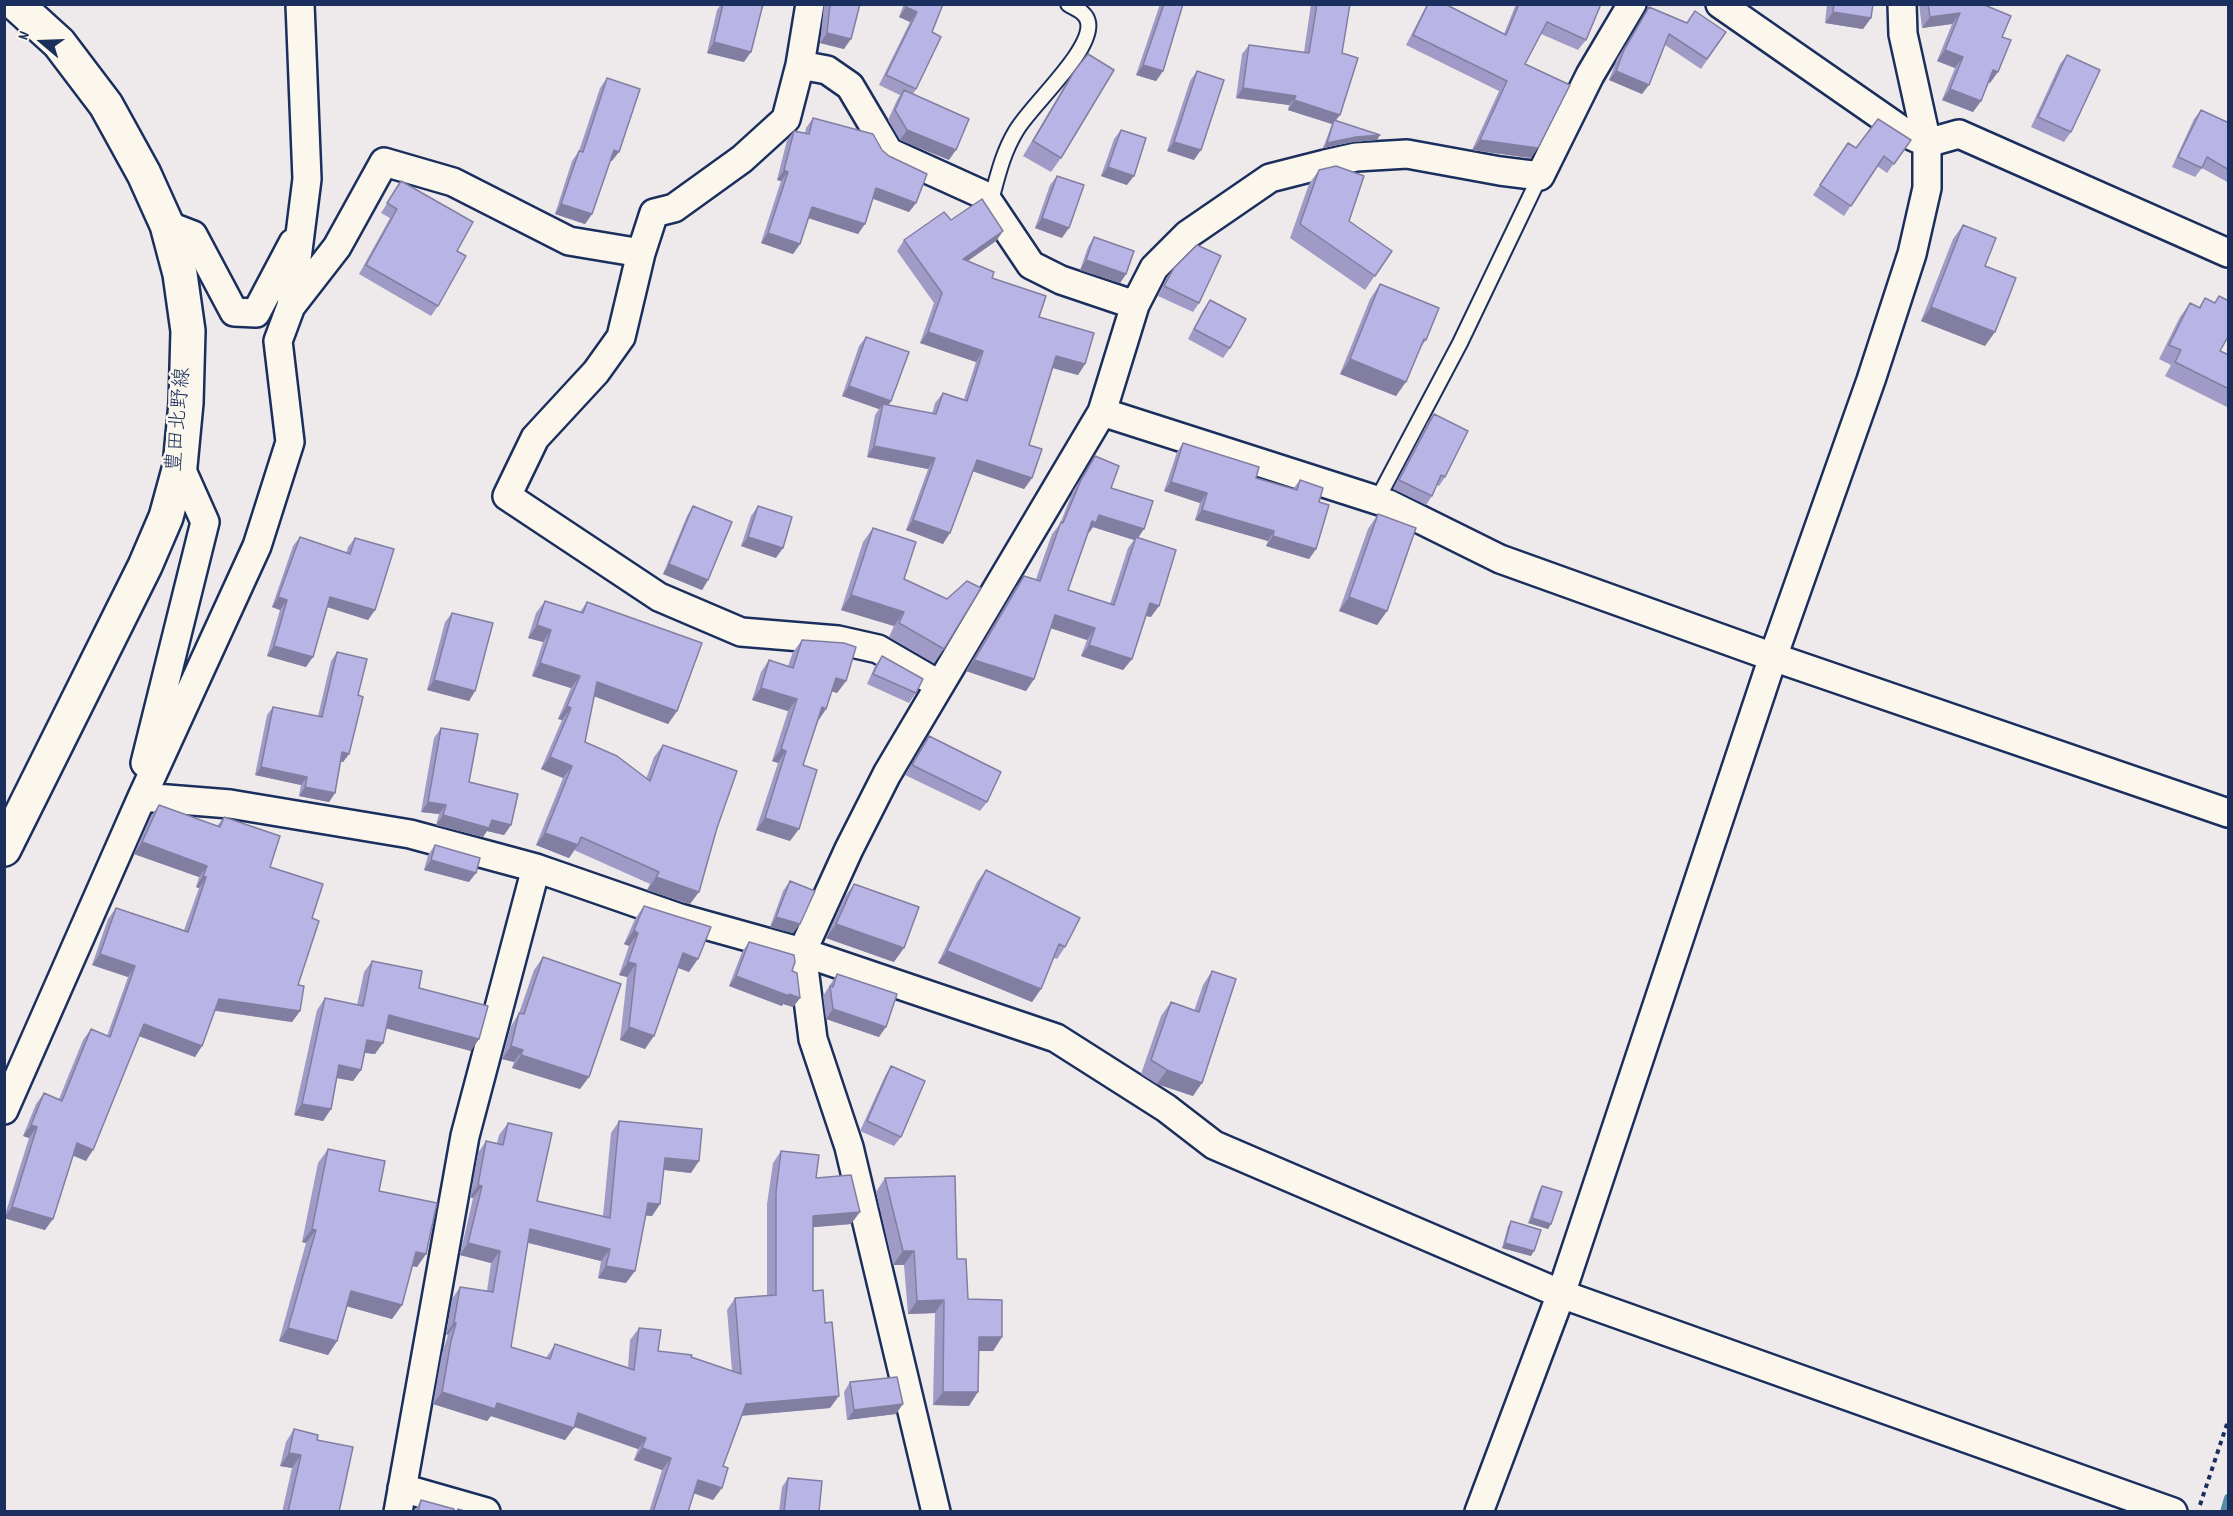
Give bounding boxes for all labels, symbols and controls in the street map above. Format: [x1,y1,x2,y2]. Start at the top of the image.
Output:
north arrow [12,12,72,72]
text: N [12,28,37,43]
street label: 豊田北野線 [164,367,198,473]

